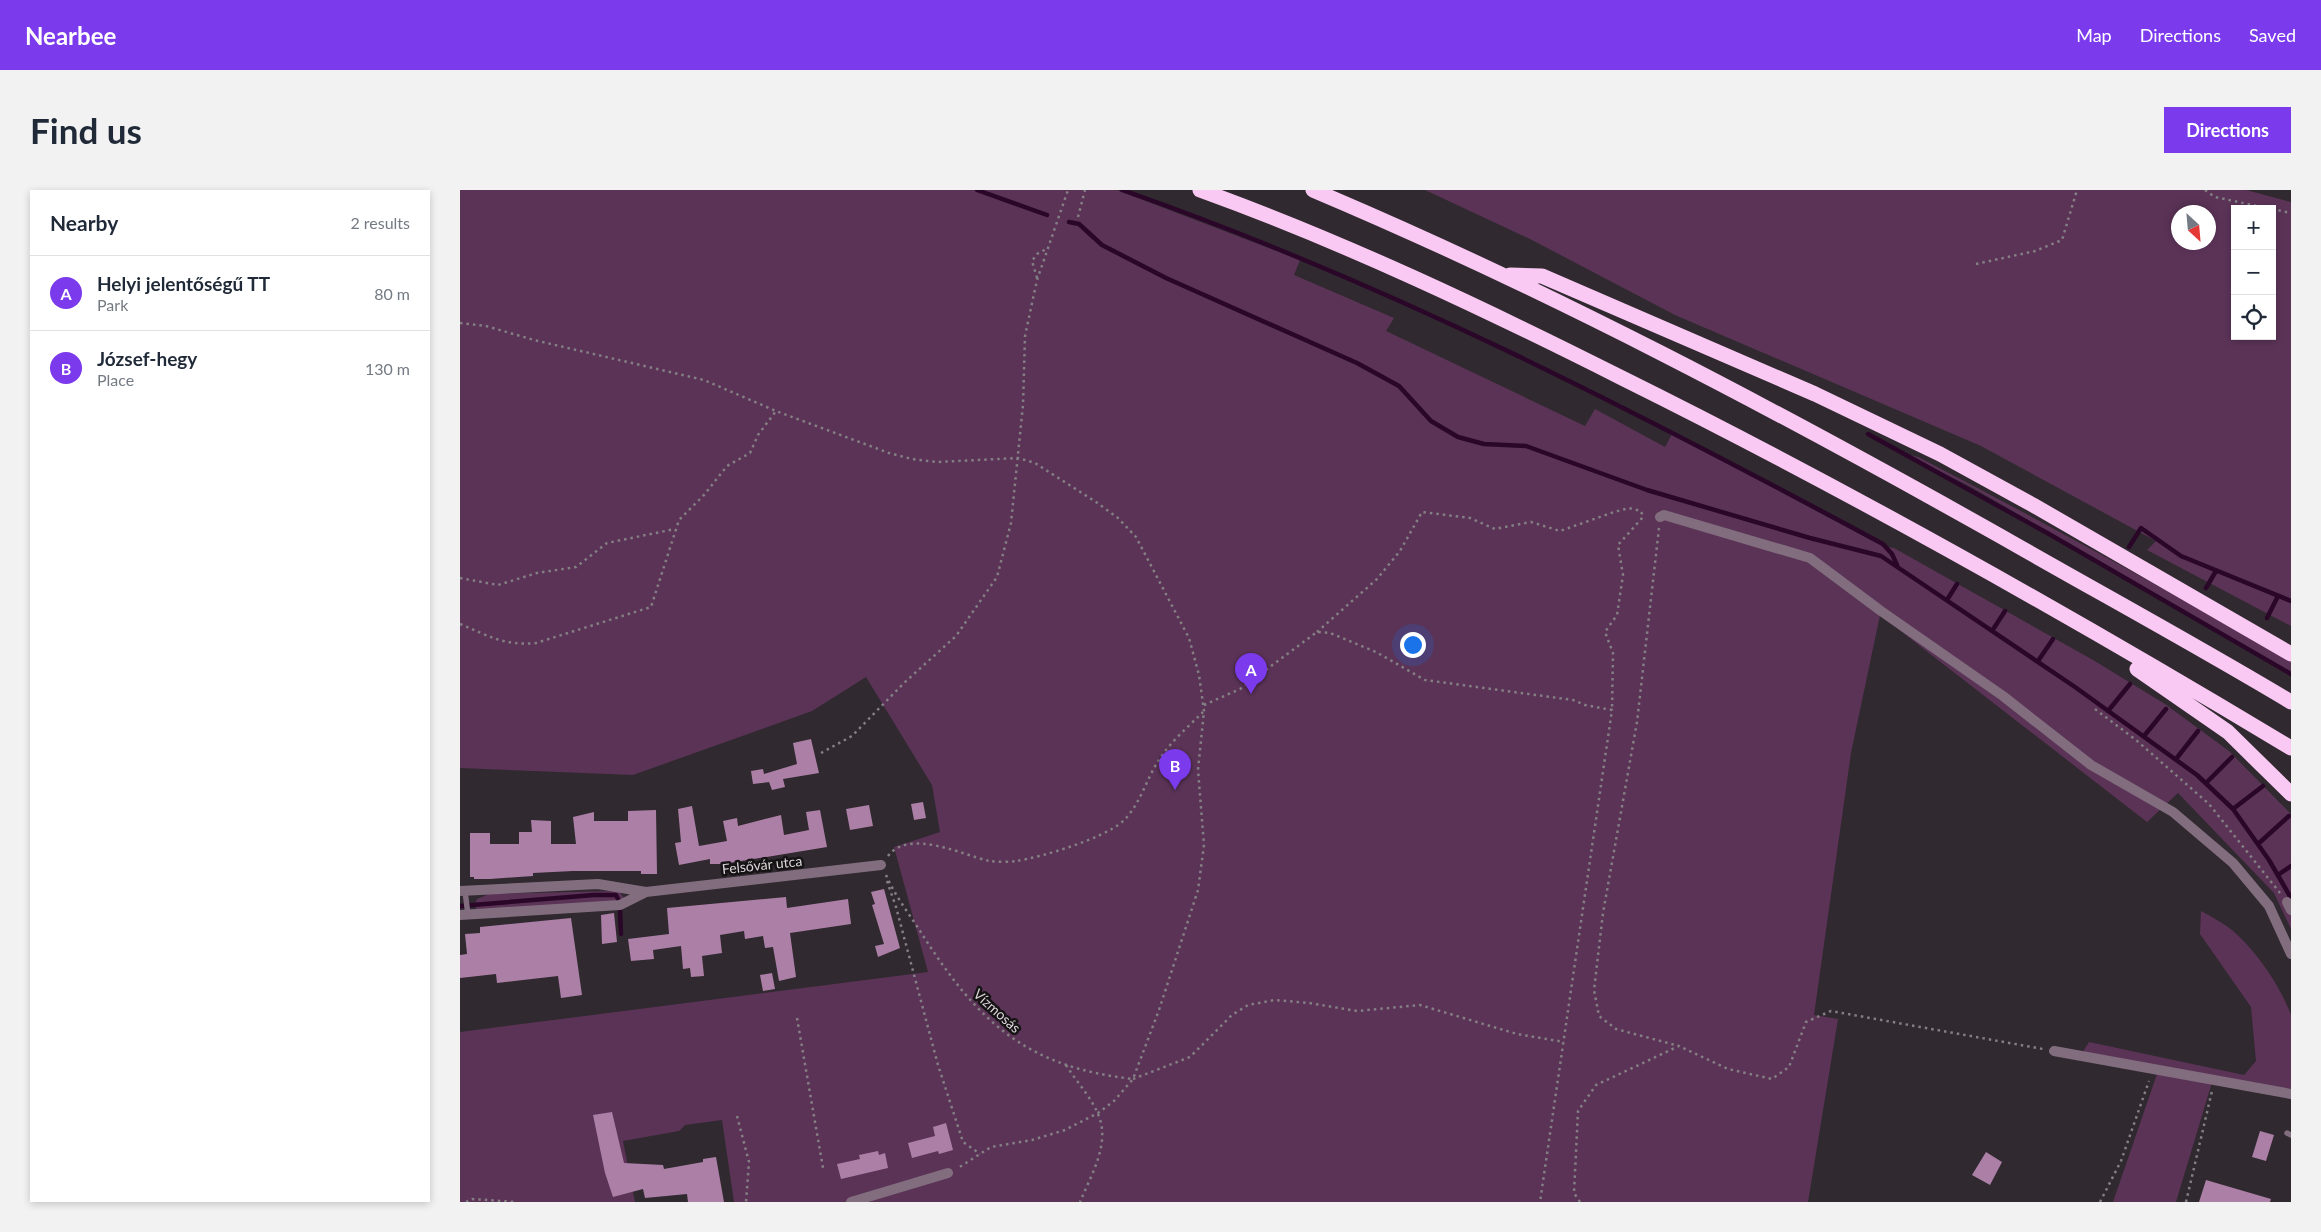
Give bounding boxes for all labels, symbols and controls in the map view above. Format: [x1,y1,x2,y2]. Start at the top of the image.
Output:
text: Nearbee [25,21,116,50]
text: Map [2076,24,2112,46]
text: Directions [2140,24,2221,46]
text: Saved [2249,24,2296,46]
button: Directions [2164,107,2291,153]
text: Find us [30,109,142,151]
north arrow [2171,205,2216,250]
map controls [2231,205,2276,340]
button: + [2231,205,2276,250]
text: Nearby [50,210,118,235]
text: 2 results [350,213,410,232]
button: − [2231,250,2276,295]
text: Helyi jelentőségű TT [97,272,270,295]
text: A [60,284,72,303]
text: 80 m [374,284,410,303]
text: Park [97,295,128,314]
button: locate [2231,295,2276,340]
text: József-hegy [97,347,197,370]
text: B [61,359,71,378]
text: 130 m [365,359,410,378]
text: Place [97,370,134,389]
your location [1400,632,1426,658]
pin: A [1235,653,1267,694]
pin: B [1159,749,1191,790]
street label: Felsővár utca [721,852,803,877]
street label: Vízmosás [970,985,1024,1036]

